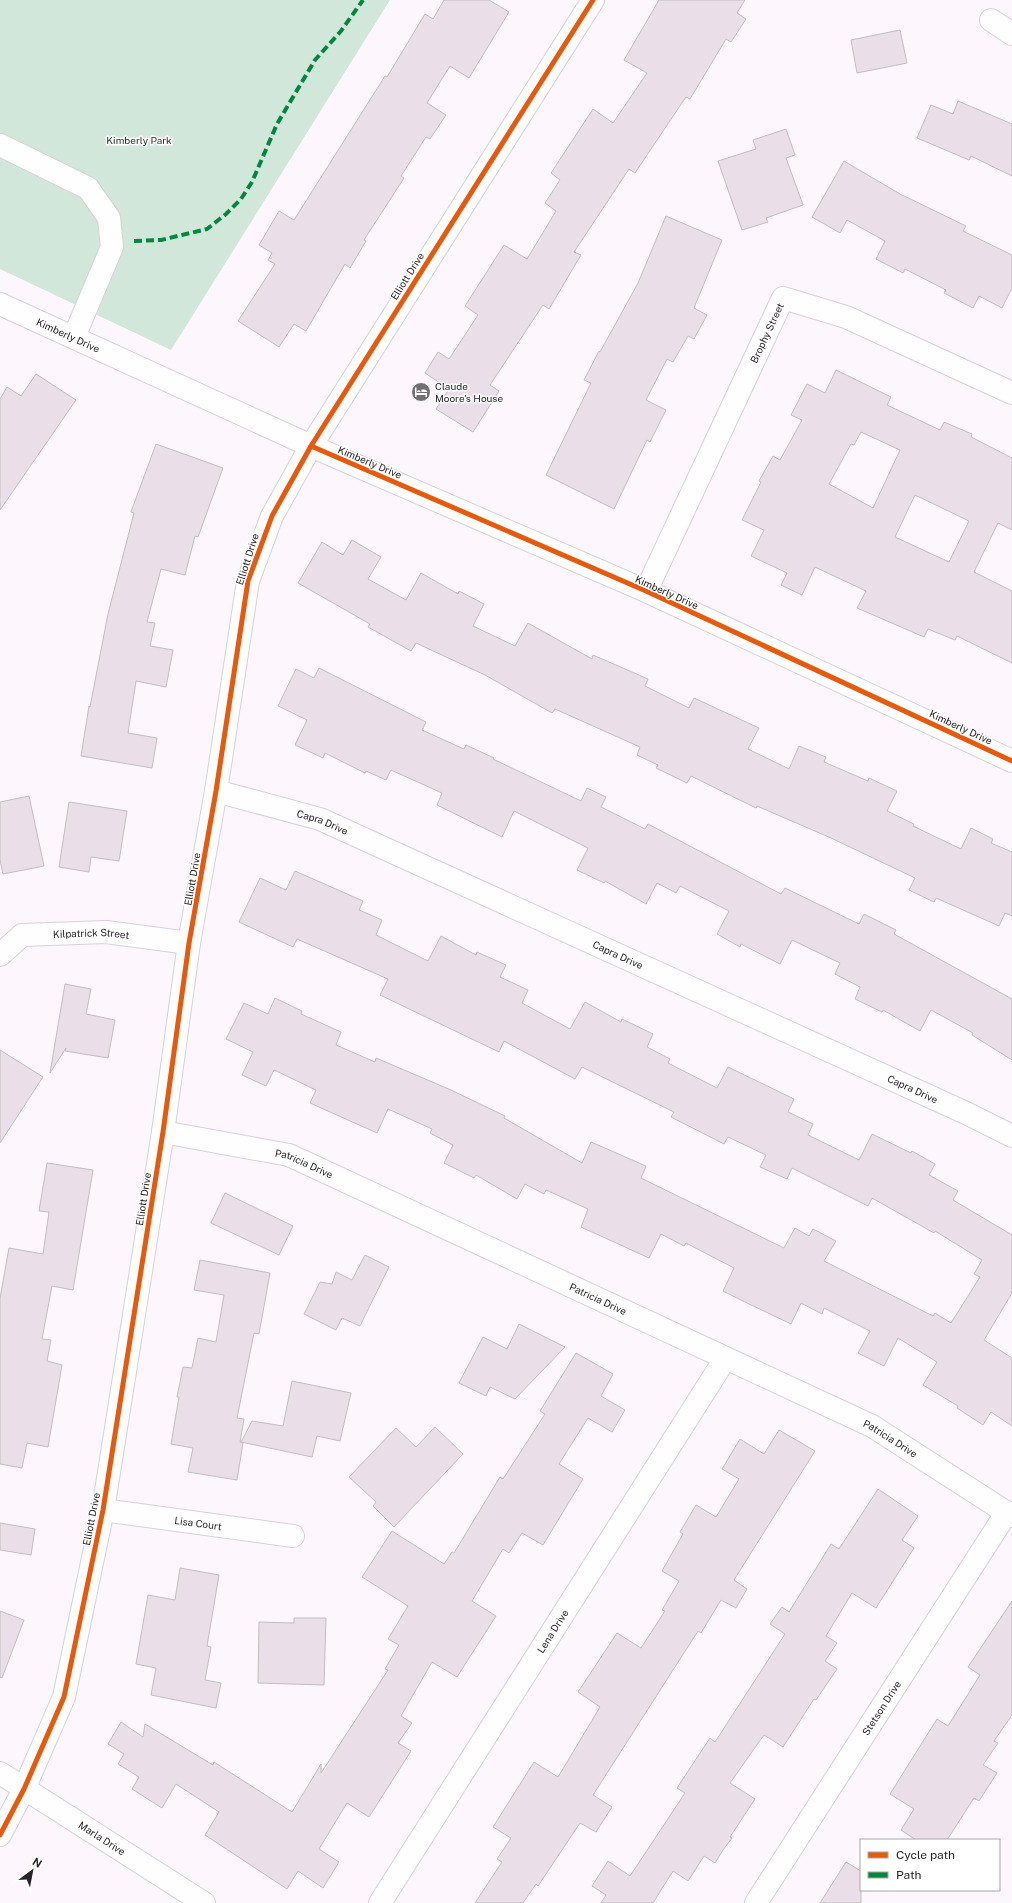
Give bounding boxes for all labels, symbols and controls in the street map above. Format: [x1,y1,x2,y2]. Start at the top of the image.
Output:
park label: Kimberly Park [106,134,172,146]
street label: Elliott Drive [388,250,426,302]
street label: Brophy Street [748,301,786,365]
street label: Kimberly Drive [35,316,102,355]
place label: Claude Moore’s House [435,380,503,404]
hotel icon: Claude Moore’s House [410,381,432,403]
street label: Kimberly Drive [336,443,404,481]
street label: Elliott Drive [233,531,261,586]
street label: Kimberly Drive [633,573,701,611]
street label: Kimberly Drive [928,707,995,747]
street label: Capra Drive [296,807,350,837]
street label: Elliott Drive [181,851,203,906]
street label: Kilpatrick Street [53,926,130,941]
street label: Capra Drive [591,938,645,971]
street label: Capra Drive [886,1072,940,1106]
street label: Patricia Drive [274,1147,335,1181]
street label: Elliott Drive [133,1171,153,1226]
street label: Patricia Drive [568,1280,629,1317]
street label: Patricia Drive [861,1417,920,1460]
street label: Elliott Drive [80,1491,102,1546]
street label: Lisa Court [174,1514,222,1532]
street label: Lena Drive [534,1607,571,1655]
street label: Stetson Drive [859,1678,903,1737]
street label: Marla Drive [76,1819,128,1858]
legend [860,1839,1000,1891]
text: Cycle path [896,1848,955,1862]
north arrow [12,1851,52,1891]
text: N [30,1855,44,1870]
text: Path [896,1868,922,1882]

